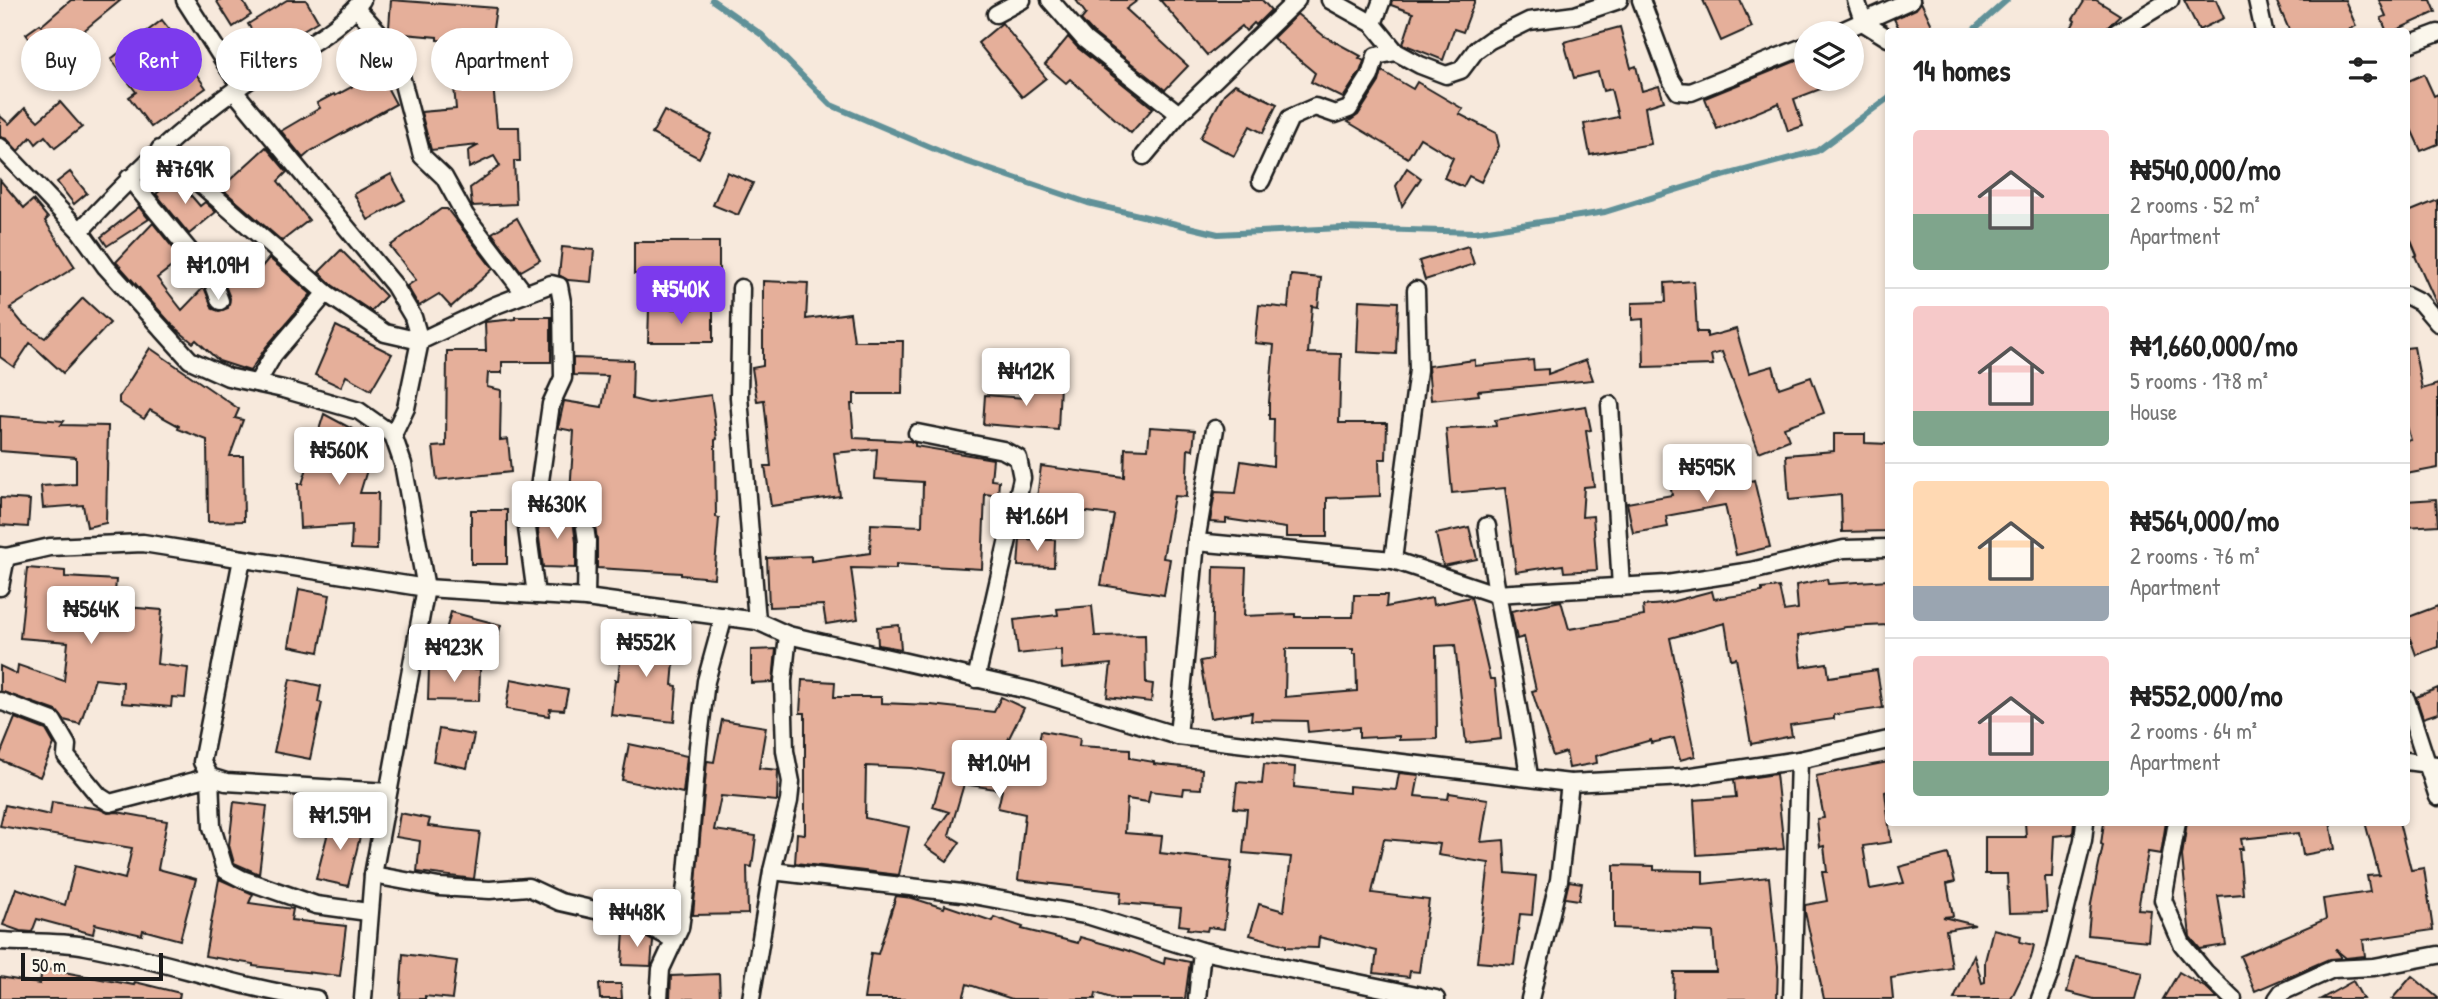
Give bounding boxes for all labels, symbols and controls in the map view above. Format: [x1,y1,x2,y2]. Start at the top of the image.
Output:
map controls [1794,21,1864,91]
button: layers [1794,21,1864,91]
chip: Buy [21,28,101,91]
chip: Rent [115,28,202,91]
chip: Filters [216,28,322,91]
chip: New [336,28,417,91]
chip: Apartment [431,28,573,91]
text: 14 homes [1913,50,2011,90]
icon: filters [2344,51,2382,89]
pin: ₦769K [136,146,234,206]
text: ₦540,000/mo [2130,149,2281,189]
text: ₦769K [156,153,214,184]
icon: home [1969,158,2053,242]
text: 2 rooms · 52 m² [2130,189,2260,220]
text: Apartment [2130,220,2220,251]
pin: ₦1.09M [161,243,275,302]
text: ₦1.09M [187,249,249,280]
pin: ₦540K [632,266,730,326]
text: ₦540K [652,273,710,304]
text: ₦1,660,000/mo [2130,325,2298,365]
icon: home [1969,334,2053,418]
pin: ₦412K [977,348,1075,408]
text: ₦412K [998,355,1054,386]
text: 5 rooms · 178 m² [2130,365,2268,396]
text: House [2130,396,2177,427]
pin: ₦560K [290,428,388,487]
text: ₦560K [310,434,368,465]
pin: ₦595K [1658,444,1756,504]
text: ₦595K [1679,451,1735,482]
pin: ₦630K [508,482,606,541]
text: ₦630K [528,488,586,519]
pin: ₦1.66M [980,494,1094,553]
text: ₦1.66M [1006,500,1068,531]
text: ₦564,000/mo [2130,500,2279,540]
icon: home [1969,509,2053,593]
text: 2 rooms · 76 m² [2130,540,2260,571]
text: Apartment [2130,571,2220,602]
pin: ₦564K [42,586,140,646]
text: ₦564K [63,593,119,624]
pin: ₦552K [597,620,695,679]
pin: ₦923K [405,624,503,684]
text: ₦552K [617,626,675,657]
text: ₦923K [425,631,483,662]
text: ₦552,000/mo [2130,675,2283,715]
icon: home [1969,684,2053,768]
text: 2 rooms · 64 m² [2130,715,2257,746]
pin: ₦1.04M [942,740,1056,800]
text: Apartment [2130,746,2220,777]
text: ₦1.04M [968,747,1030,778]
pin: ₦1.59M [283,792,397,852]
text: ₦1.59M [309,799,371,830]
pin: ₦448K [588,890,686,949]
text: ₦448K [609,896,665,927]
scale bar [21,950,163,982]
text: 50 m [32,952,66,978]

